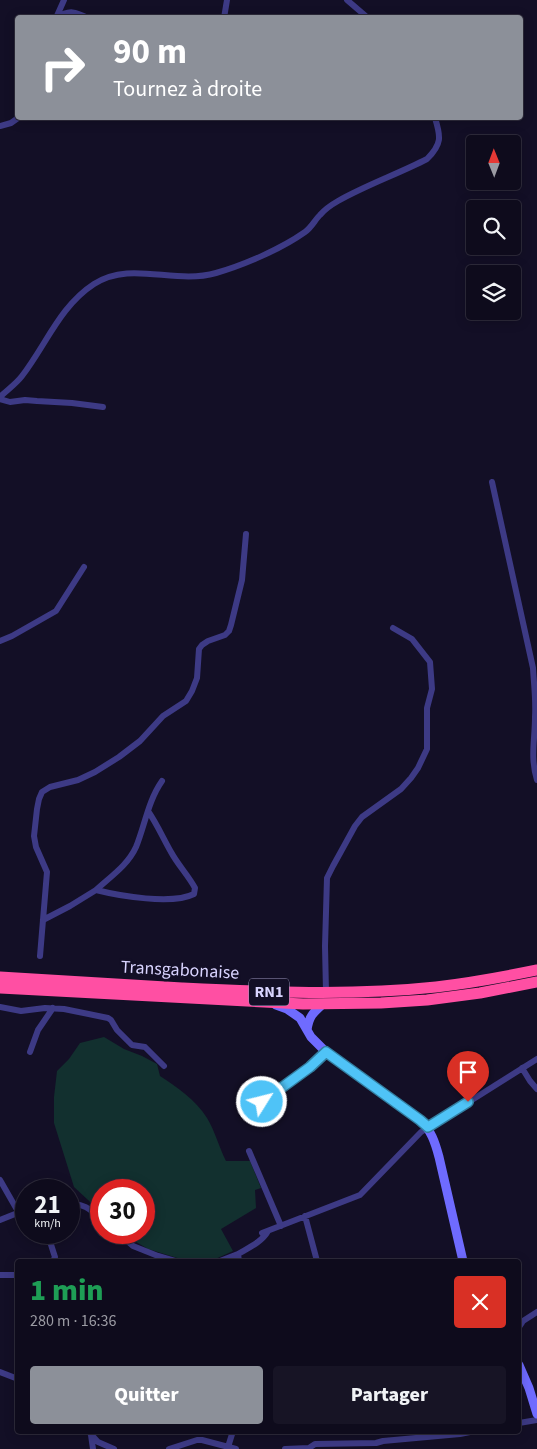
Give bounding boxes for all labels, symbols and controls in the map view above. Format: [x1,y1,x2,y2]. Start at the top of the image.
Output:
text: 90 m [113,27,187,77]
icon: right [30,35,95,100]
text: Tournez à droite [113,73,262,105]
north arrow [466,135,521,190]
map controls [466,135,521,320]
button: search [466,200,521,255]
button: layers [466,265,521,320]
street label: Transgabonaise [120,954,240,986]
road number: RN1 [249,979,289,1006]
pin [447,1051,489,1102]
icon: arrive [454,1058,482,1086]
position arrow [235,1075,287,1127]
speed limit sign: 30 [90,1179,155,1244]
text: 21 [34,1187,61,1223]
text: km/h [34,1215,61,1232]
text: 1 min [30,1269,104,1312]
button: close [454,1276,506,1328]
text: 280 m · 16:36 [30,1310,117,1332]
button: Quitter [30,1366,263,1424]
button: Partager [273,1366,506,1424]

